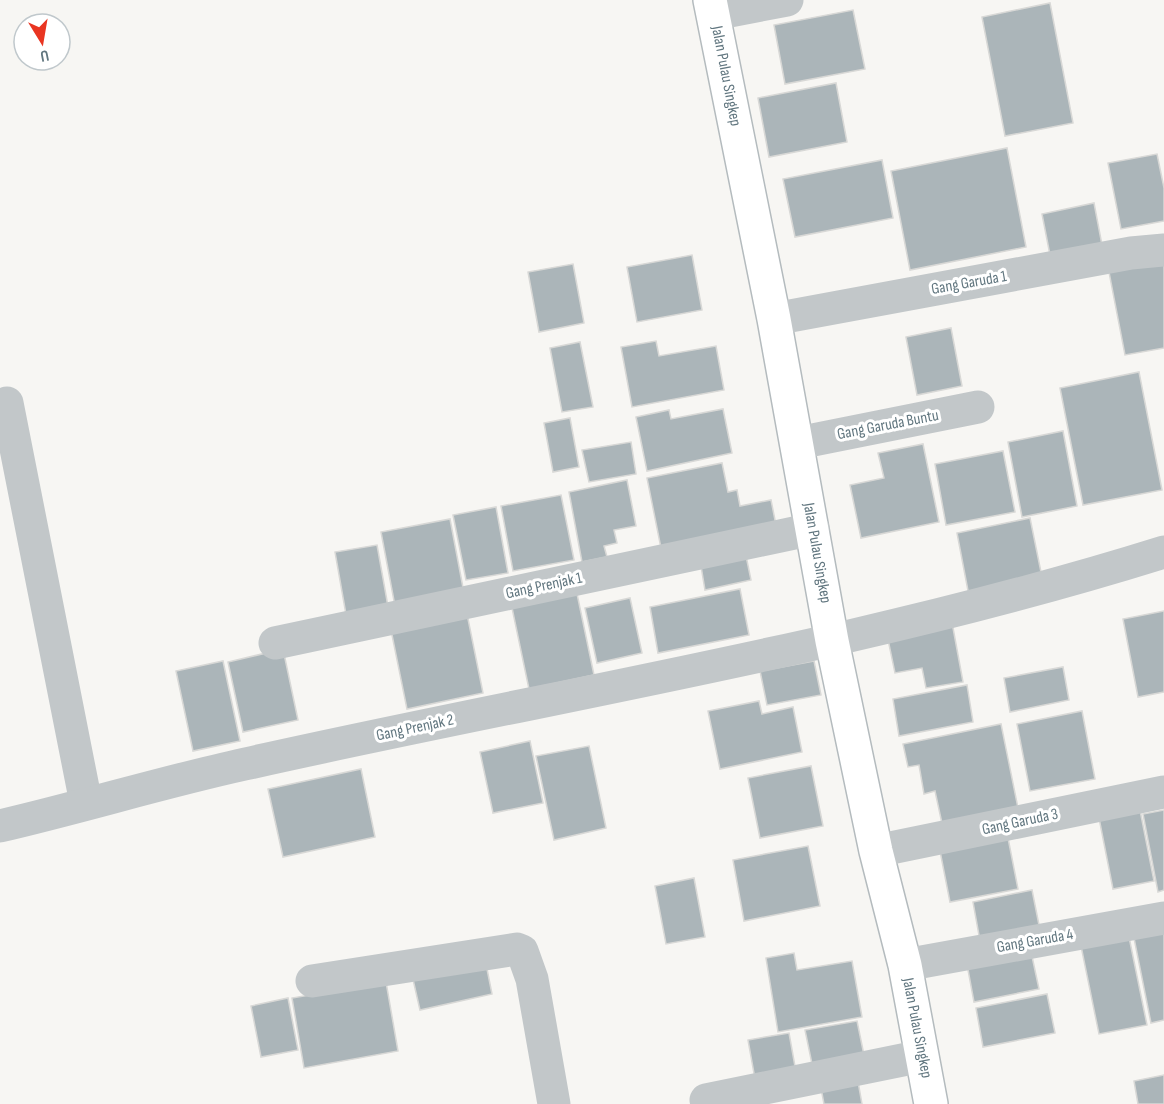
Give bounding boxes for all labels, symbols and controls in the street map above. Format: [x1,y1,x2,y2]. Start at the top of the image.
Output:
north arrow [12,12,72,72]
street label: Jalan Pulau Singkep [707,23,745,128]
text: U [39,45,50,65]
street label: Gang Garuda 1 [930,267,1009,299]
street label: Gang Garuda Buntu [836,406,940,444]
street label: Jalan Pulau Singkep [799,500,835,605]
street label: Gang Prenjak 1 [504,569,584,603]
street label: Gang Prenjak 2 [375,711,455,745]
street label: Gang Garuda 3 [980,805,1060,839]
street label: Gang Garuda 4 [995,925,1075,957]
street label: Jalan Pulau Singkep [898,975,936,1080]

